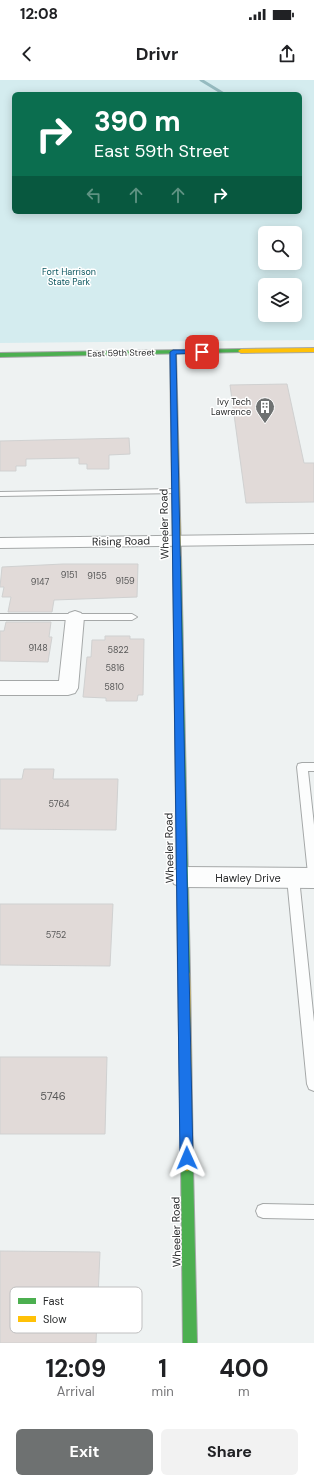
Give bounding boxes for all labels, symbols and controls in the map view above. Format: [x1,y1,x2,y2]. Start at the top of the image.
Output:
text: 12:08 [20,4,58,24]
text: Drivr [136,42,178,66]
icon: back [16,43,38,65]
icon: share [276,43,298,65]
text: 390 m [94,103,181,140]
icon: right [28,108,80,160]
text: East 59th Street [94,139,229,163]
icon: left [83,184,105,206]
icon: ahead [125,184,147,206]
icon: ahead [167,184,189,206]
icon: right [209,184,231,206]
map controls [258,226,302,322]
button: search [258,226,302,270]
park label: Fort Harrison State Park [42,266,96,288]
button: layers [258,278,302,322]
pin [185,335,219,369]
icon: arrive [191,341,213,363]
street label: East 59th Street [87,346,155,360]
place label: Ivy Tech Lawrence [211,396,251,418]
building icon: Ivy Tech Lawrence [254,396,276,424]
street label: Wheeler Road [156,488,172,560]
street label: Rising Road [92,533,150,549]
house number: 9151 [61,569,77,581]
house number: 9155 [87,570,107,582]
house number: 9159 [115,575,135,587]
house number: 9147 [31,576,49,588]
house number: 9148 [28,642,48,654]
house number: 5822 [107,644,129,656]
house number: 5816 [105,662,125,674]
house number: 5810 [104,681,124,693]
house number: 5764 [48,798,70,810]
street label: Wheeler Road [161,812,177,884]
street label: Hawley Drive [215,871,281,885]
house number: 5752 [46,929,66,941]
house number: 5746 [40,1089,66,1103]
position arrow [166,1137,208,1179]
street label: Wheeler Road [168,1196,184,1268]
legend [10,1287,142,1333]
text: Fast [43,1294,64,1308]
text: Slow [43,1312,67,1326]
text: 12:09 [45,1353,106,1384]
text: 1 [158,1353,167,1384]
text: 400 [219,1353,269,1384]
text: Arrival [57,1383,95,1400]
text: min [152,1383,174,1400]
text: m [238,1383,250,1400]
button: Exit [16,1429,153,1475]
button: Share [161,1429,298,1475]

